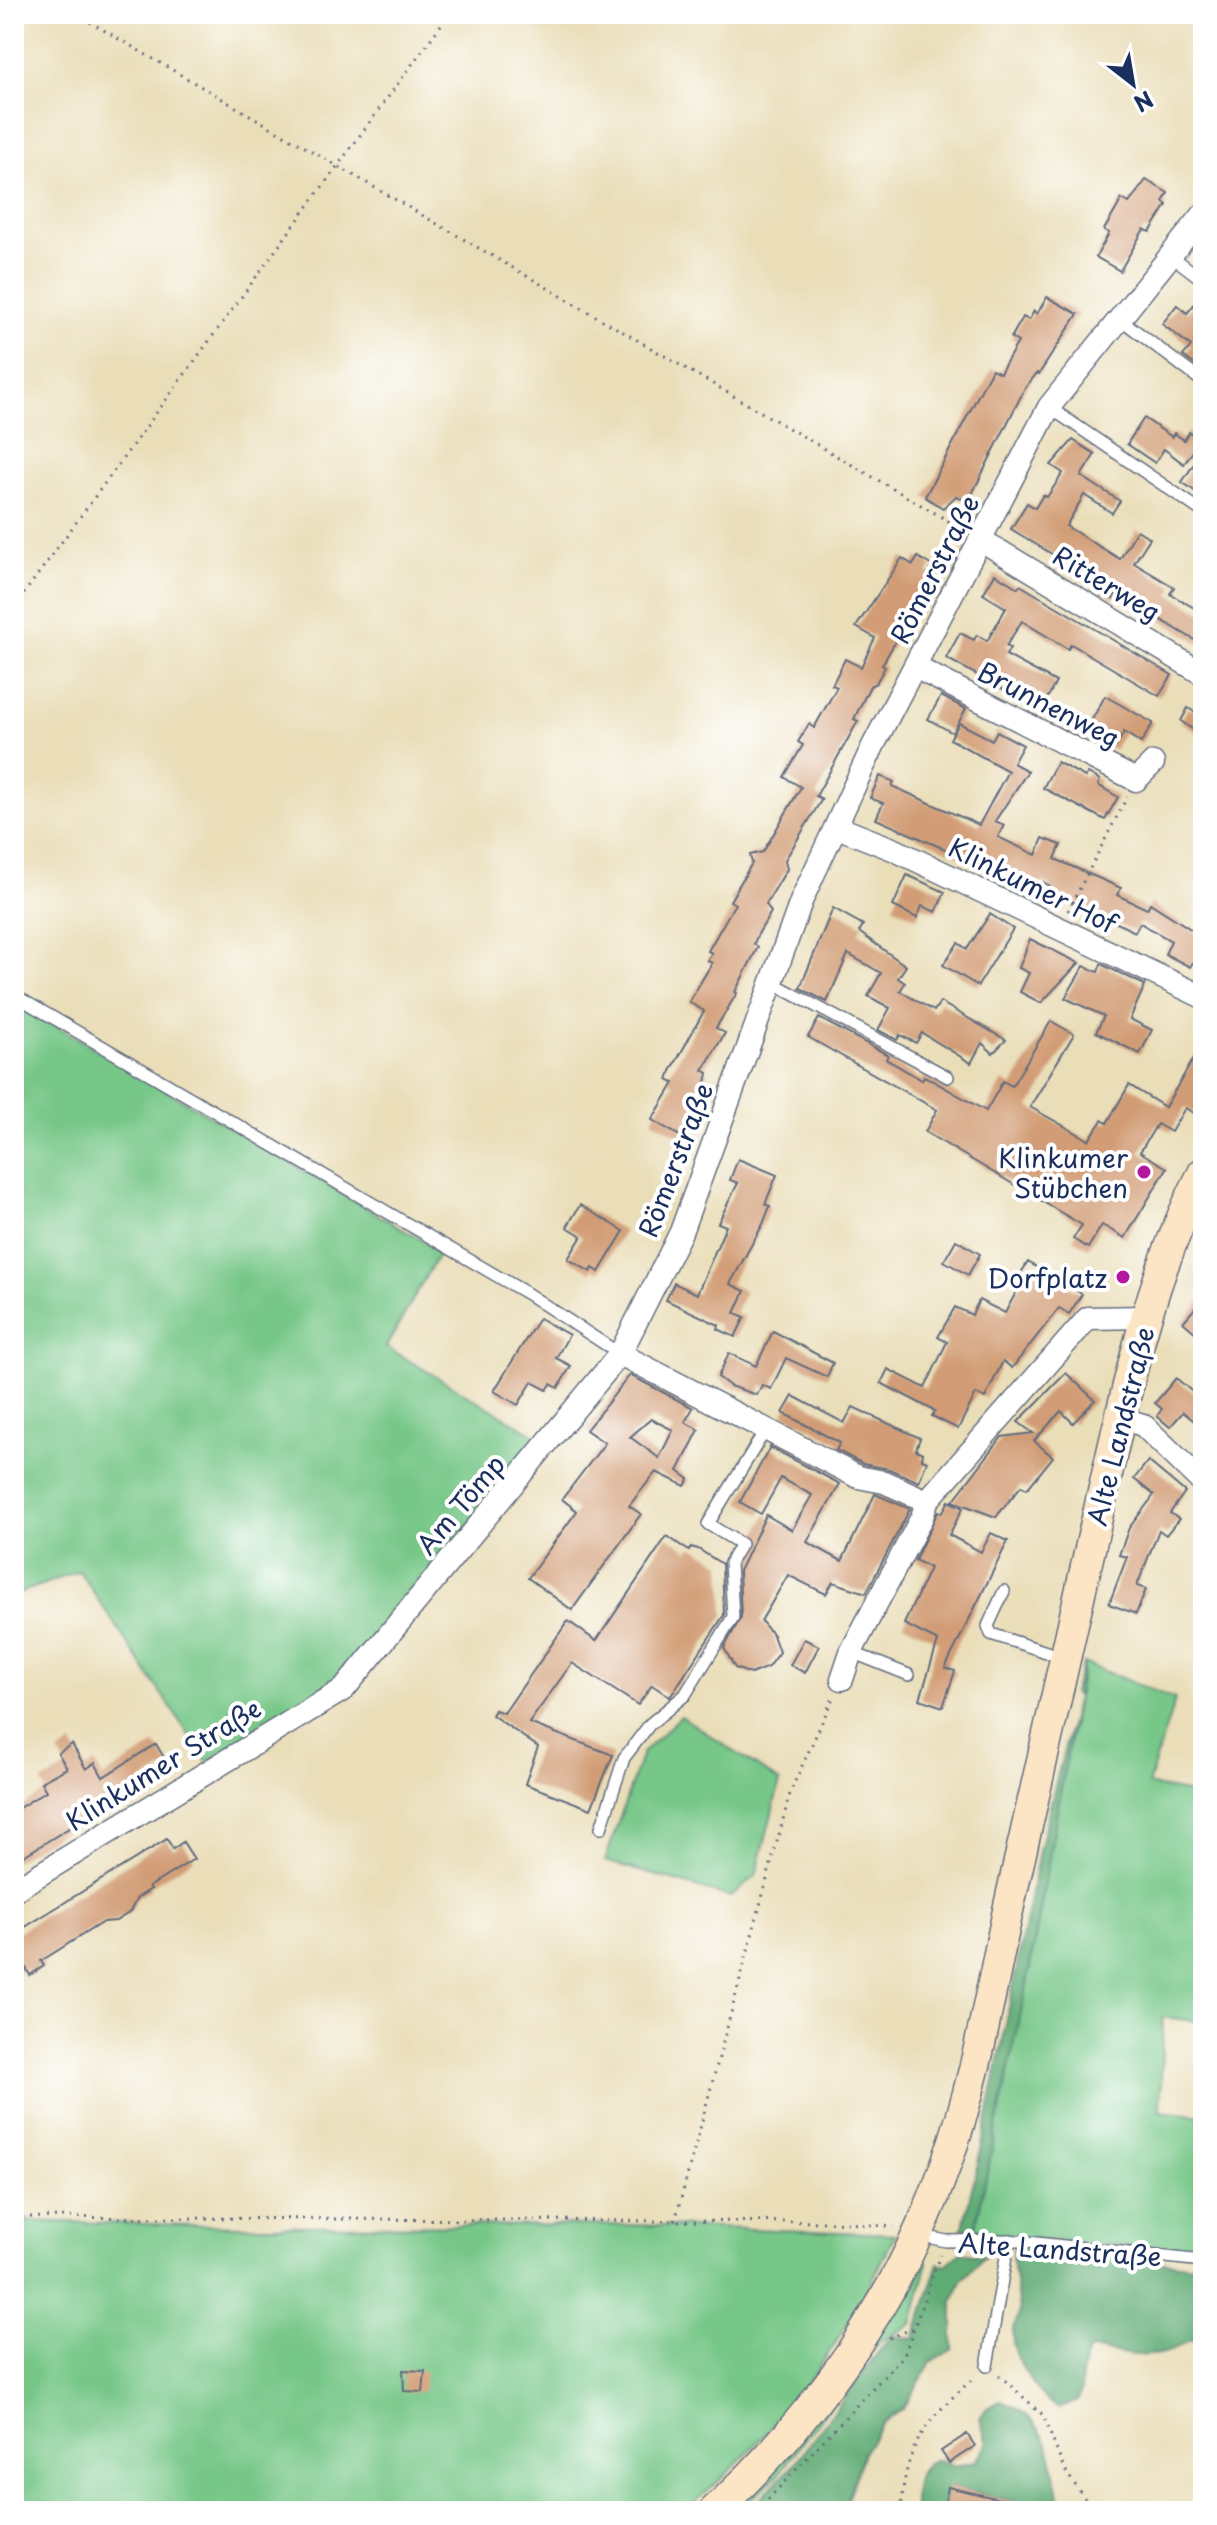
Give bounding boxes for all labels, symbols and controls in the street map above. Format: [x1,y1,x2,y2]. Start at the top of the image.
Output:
north arrow [1093,44,1173,124]
text: N [1128,84,1160,121]
street label: Römerstraße [880,488,988,650]
street label: Ritterweg [1046,535,1168,631]
street label: Brunnenweg [971,651,1127,757]
street label: Klinkumer Hof [942,827,1125,943]
street label: Römerstraße [628,1077,722,1243]
place label: Klinkumer Stübchen [998,1138,1129,1207]
marker: Klinkumer Stübchen [1135,1163,1153,1181]
place label: Dorfplatz [987,1258,1107,1297]
marker: Dorfplatz [1114,1268,1132,1286]
street label: Alte Landstraße [1076,1322,1164,1530]
street label: Am Tömp [407,1446,513,1562]
street label: Klinkumer Straße [58,1688,268,1840]
street label: Alte Landstraße [957,2222,1163,2276]

